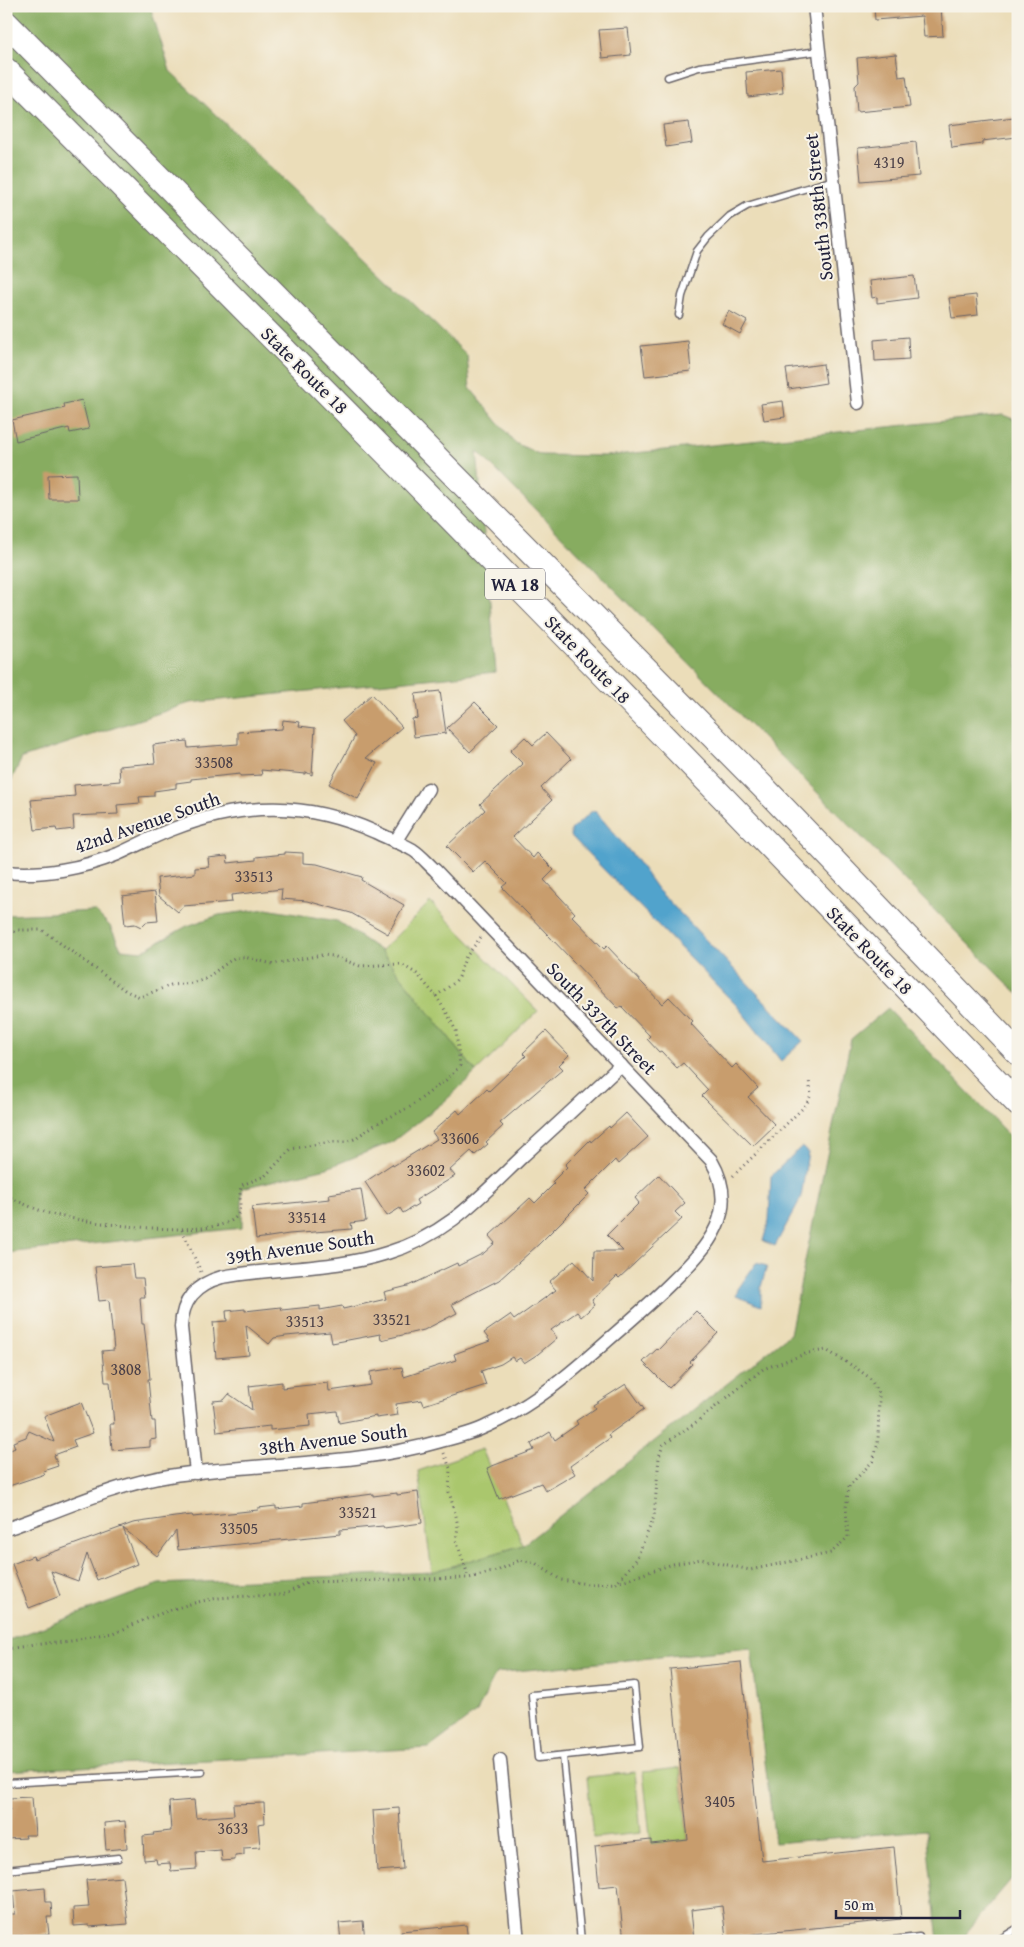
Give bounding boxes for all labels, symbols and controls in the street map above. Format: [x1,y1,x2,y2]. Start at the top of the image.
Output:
street label: South 338th Street [796,132,840,282]
house number: 4319 [874,150,905,174]
street label: State Route 18 [255,320,355,420]
road number: WA 18 [485,568,545,600]
street label: State Route 18 [538,608,638,710]
house number: 33508 [195,750,234,774]
street label: 42nd Avenue South [70,784,224,860]
house number: 33513 [235,864,273,888]
street label: State Route 18 [820,899,920,1001]
street label: South 337th Street [541,955,664,1081]
house number: 33606 [441,1126,480,1150]
house number: 33602 [407,1158,445,1182]
house number: 33514 [288,1205,327,1229]
street label: 39th Avenue South [224,1223,376,1271]
house number: 33521 [373,1307,411,1331]
house number: 33513 [286,1309,324,1333]
house number: 3808 [111,1357,142,1381]
street label: 38th Avenue South [257,1416,409,1462]
house number: 33521 [339,1500,377,1524]
house number: 33505 [220,1516,258,1540]
house number: 3405 [705,1789,735,1813]
house number: 3633 [218,1816,248,1840]
scale bar [836,1887,960,1919]
text: 50 m [844,1894,875,1915]

